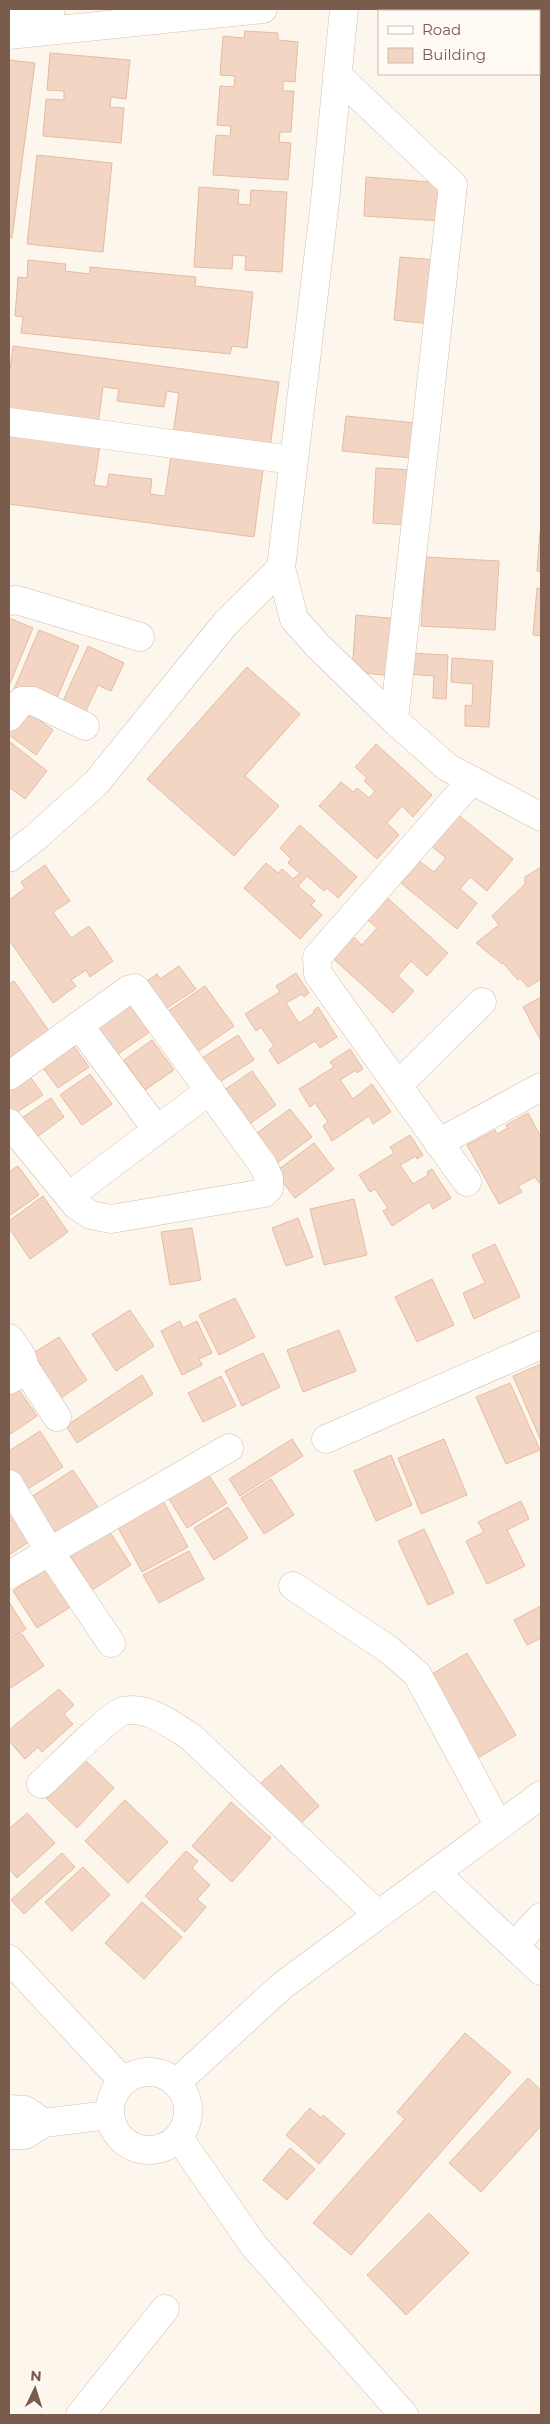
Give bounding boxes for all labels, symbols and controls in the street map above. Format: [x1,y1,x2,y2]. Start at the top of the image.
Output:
legend [378,10,540,75]
text: Road [422,20,461,39]
text: Building [422,45,486,64]
north arrow [10,2364,60,2414]
text: N [30,2367,42,2385]

